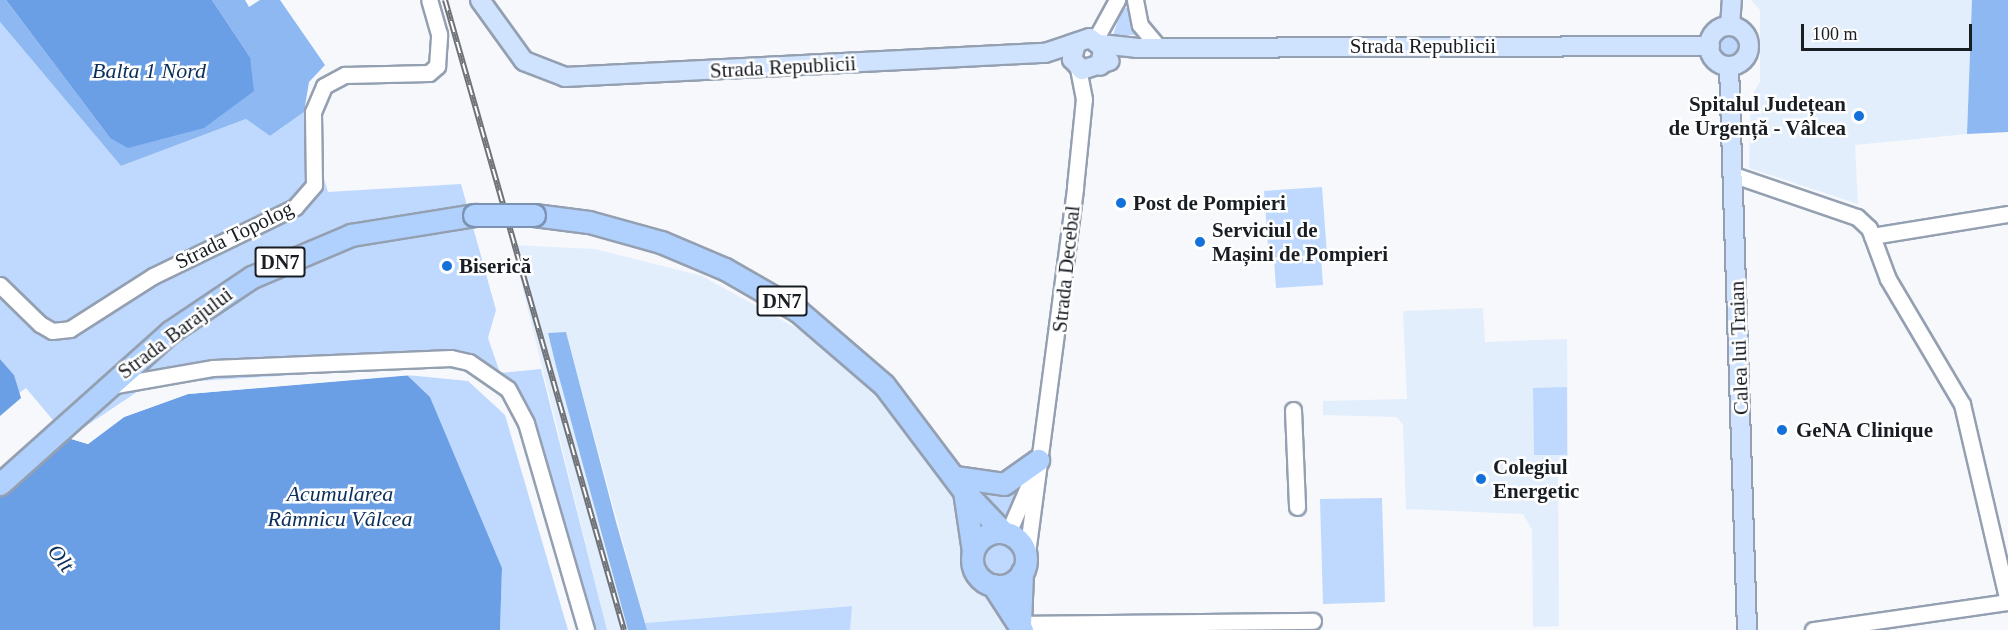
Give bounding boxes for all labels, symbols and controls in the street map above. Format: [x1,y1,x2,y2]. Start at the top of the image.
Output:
scale bar [1804,12,1975,50]
text: 100 m [1812,24,1858,44]
street label: Strada Republicii [1350,33,1496,59]
street label: Strada Republicii [709,51,857,83]
water label: Balta 1 Nord [92,58,206,84]
place label: Spitalul Județean de Urgență - Vâlcea [1668,91,1846,141]
marker: Spitalul Județean de Urgență - Vâlcea [1850,107,1868,125]
place label: Post de Pompieri [1133,190,1286,216]
street label: Strada Topolog [171,195,297,275]
marker: Post de Pompieri [1114,196,1128,210]
street label: Strada Decebal [1047,204,1085,334]
place label: Serviciul de Mașini de Pompieri [1212,217,1388,267]
marker: Serviciul de Mașini de Pompieri [1193,235,1207,249]
road number: DN7 [254,245,306,279]
place label: Biserică [459,253,531,279]
marker: Biserică [440,259,454,273]
street label: Calea lui Traian [1724,280,1754,416]
street label: Strada Barajului [113,282,237,384]
road number: DN7 [756,284,808,318]
place label: GeNA Clinique [1796,417,1934,443]
marker: GeNA Clinique [1773,421,1791,439]
place label: Colegiul Energetic [1493,454,1579,504]
marker: Colegiul Energetic [1474,472,1488,486]
water label: Acumularea Râmnicu Vâlcea [268,480,412,532]
water label: Olt [42,539,80,577]

